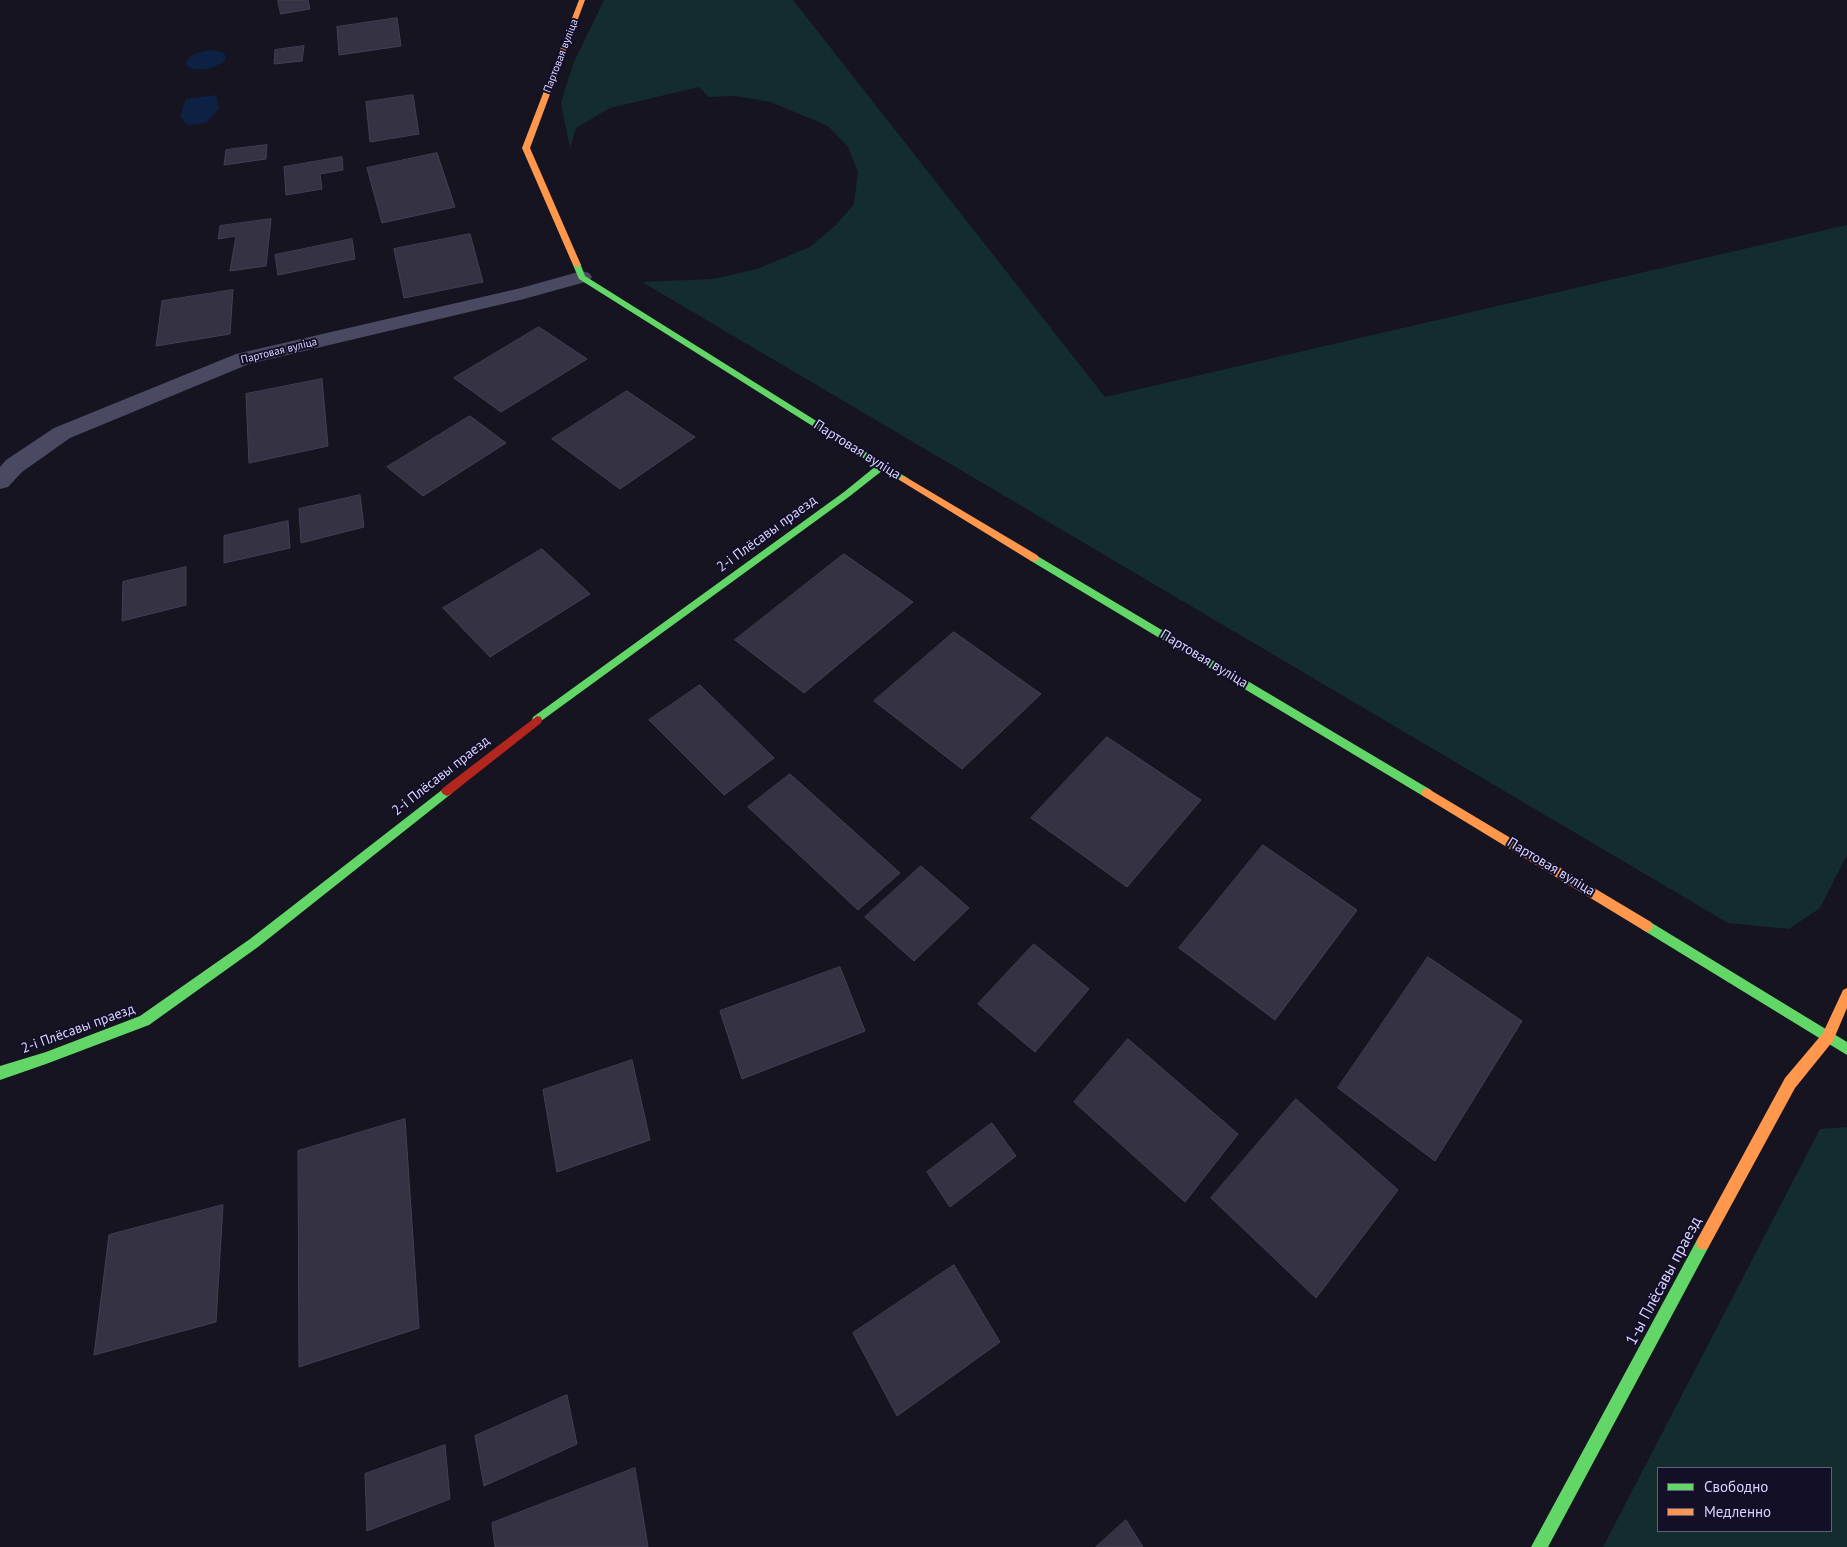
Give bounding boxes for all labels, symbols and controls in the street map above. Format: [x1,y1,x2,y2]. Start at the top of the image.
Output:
street label: Партовая вуліца [541,17,581,95]
street label: Партовая вуліца [240,335,318,367]
street label: Партовая вуліца [810,417,904,483]
street label: 2-і Плёсавы праезд [714,492,820,576]
street label: Партовая вуліца [1157,626,1251,692]
street label: 2-і Плёсавы праезд [389,733,493,819]
street label: Партовая вуліца [1504,834,1598,900]
street label: 2-і Плёсавы праезд [19,1001,137,1057]
street label: 1-ы Плёсавы праезд [1622,1213,1706,1349]
legend [1657,1467,1832,1532]
text: Свободно [1704,1477,1768,1496]
text: Медленно [1704,1502,1771,1521]

